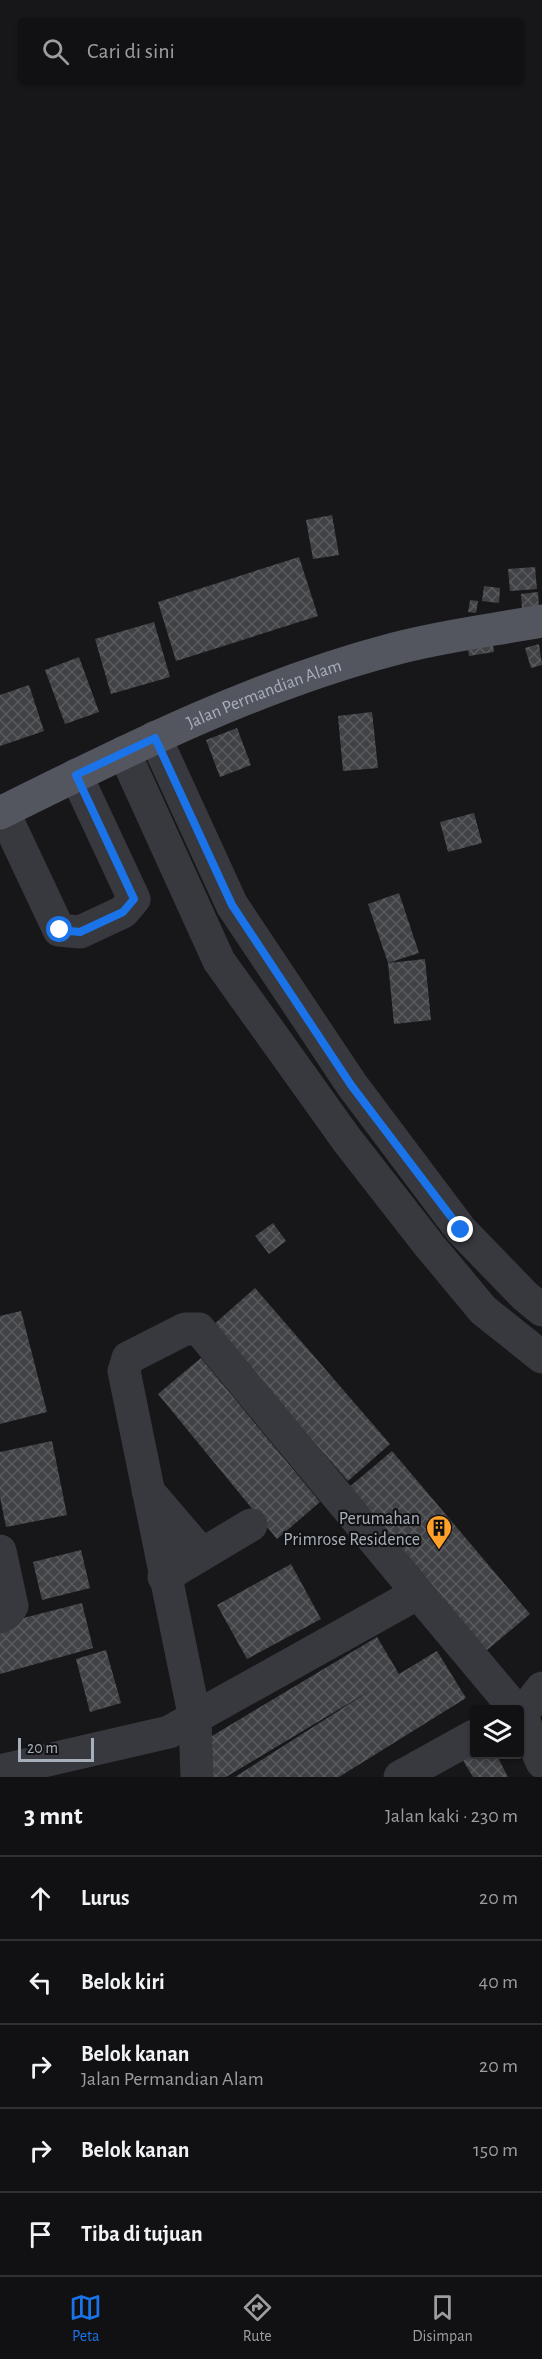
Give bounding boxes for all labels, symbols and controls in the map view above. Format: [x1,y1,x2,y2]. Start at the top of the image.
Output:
search box [18,18,524,84]
icon: search [39,35,72,68]
text: Cari di sini [87,40,175,62]
street label: Jalan Permandian Alam [184,657,344,732]
route start [46,916,72,942]
route end [447,1216,473,1242]
place label: Perumahan Primrose Residence [283,1510,420,1549]
building icon: Perumahan Primrose Residence [424,1513,454,1551]
map controls [470,1705,524,1759]
button: layers [470,1705,524,1759]
scale bar [18,1735,94,1762]
text: 20 m [27,1740,58,1756]
text: 3 mnt [24,1803,83,1829]
text: Jalan kaki · 230 m [385,1806,518,1826]
icon: ahead [24,1882,57,1915]
text: Lurus [81,1887,130,1909]
text: 20 m [479,1888,518,1908]
icon: left [24,1966,57,1999]
text: Belok kiri [81,1971,165,1993]
text: 40 m [479,1972,518,1992]
text: Belok kanan [81,2043,189,2065]
icon: right [24,2050,57,2083]
text: 20 m [479,2056,518,2076]
text: Jalan Permandian Alam [81,2069,264,2089]
icon: right [24,2134,57,2167]
text: Belok kanan [81,2139,189,2161]
text: 150 m [473,2140,518,2160]
icon: arrive [24,2218,57,2251]
text: Tiba di tujuan [81,2223,203,2245]
tab: Peta [69,2291,102,2346]
tab: Rute [241,2291,274,2346]
tab: Disimpan [412,2291,473,2346]

